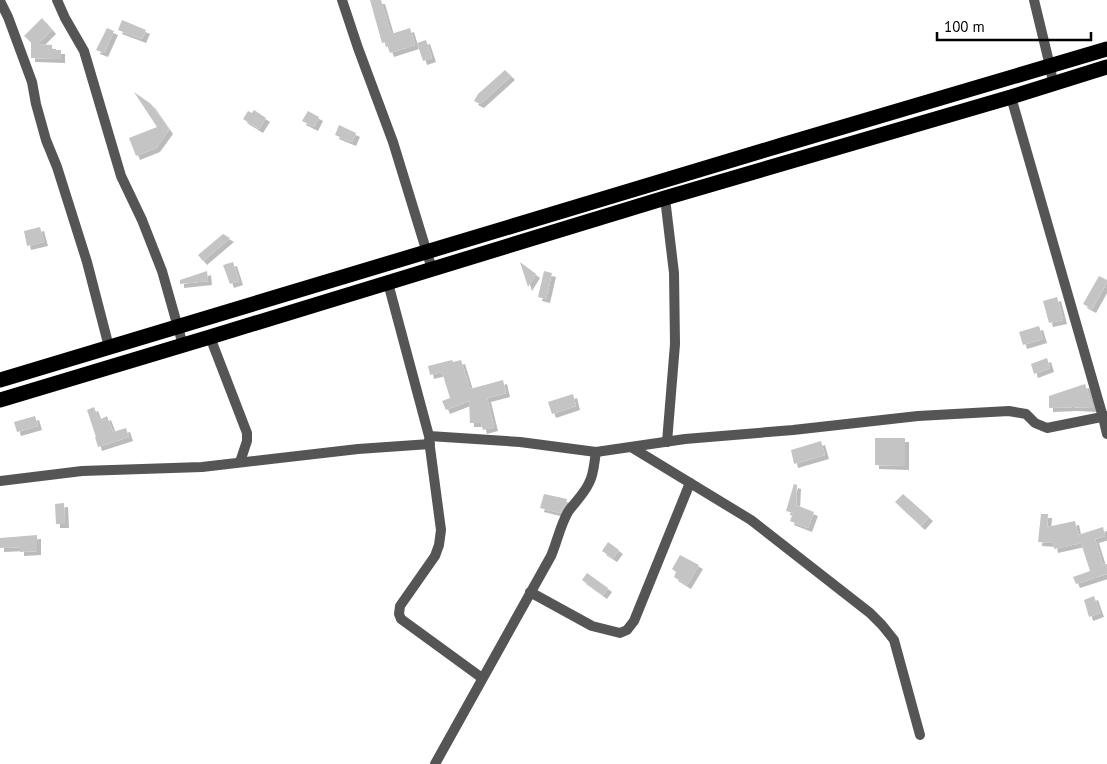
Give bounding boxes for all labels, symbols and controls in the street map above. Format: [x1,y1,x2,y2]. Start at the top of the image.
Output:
scale bar [937,10,1091,42]
text: 100 m [944,17,985,36]

